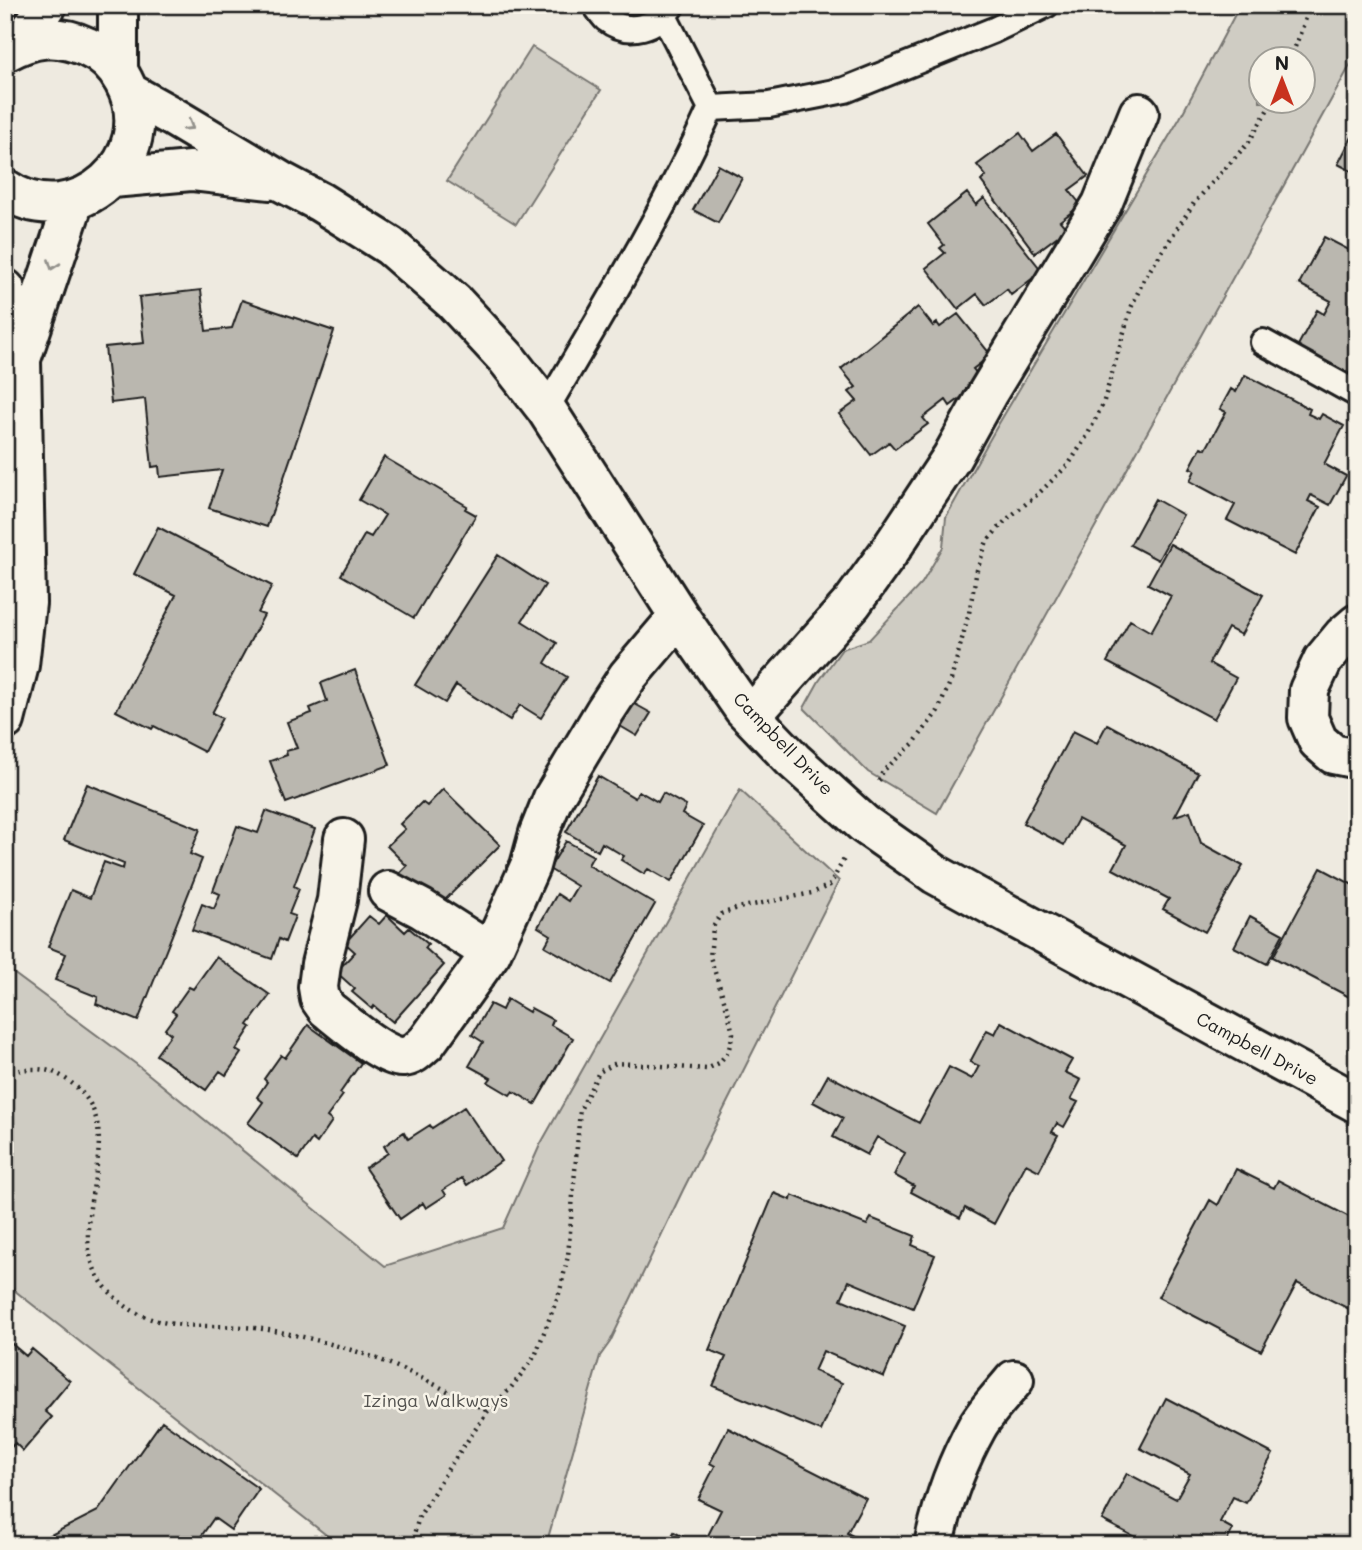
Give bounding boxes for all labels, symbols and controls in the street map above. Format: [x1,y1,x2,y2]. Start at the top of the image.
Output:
north arrow [1246,46,1316,116]
text: N [1275,50,1289,75]
one-way arrow [182,118,195,131]
one-way arrow [47,259,61,271]
street label: Campbell Drive [728,687,839,800]
street label: Campbell Drive [1192,1006,1322,1090]
park label: Izinga Walkways [363,1388,509,1412]

